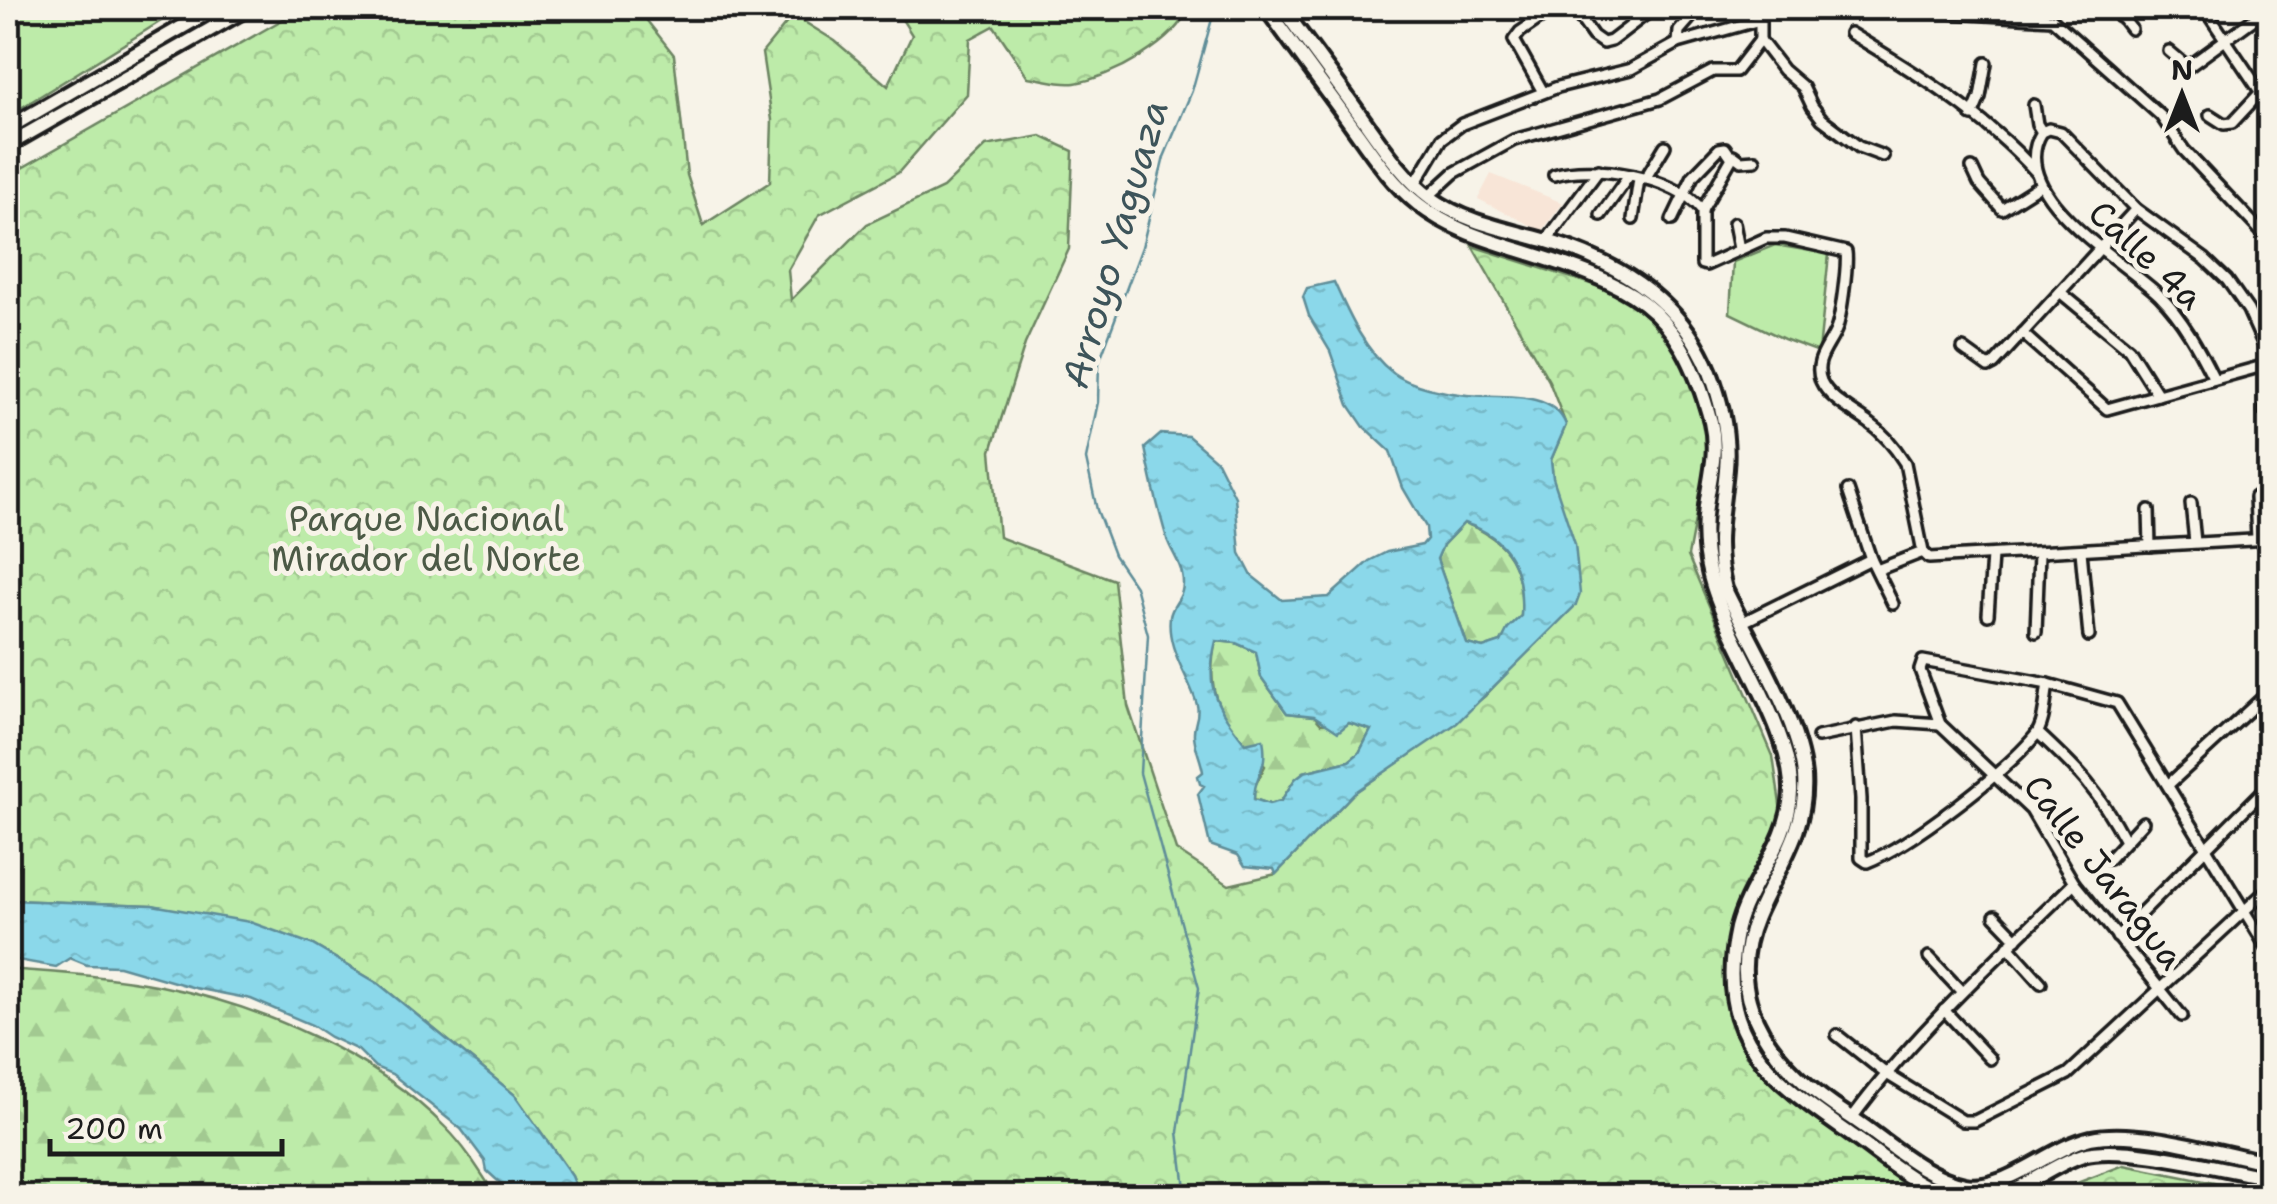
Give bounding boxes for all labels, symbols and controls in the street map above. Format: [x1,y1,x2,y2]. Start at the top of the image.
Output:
north arrow [2132,45,2232,145]
text: N [2171,51,2193,89]
water label: Arroyo Yaguaza [1049,94,1180,394]
street label: Calle 4a [2079,189,2214,320]
park label: Parque Nacional Mirador del Norte [271,495,581,582]
street label: Calle Jaragua [2013,764,2196,979]
scale bar [50,1094,282,1156]
text: 200 m [65,1108,163,1149]

